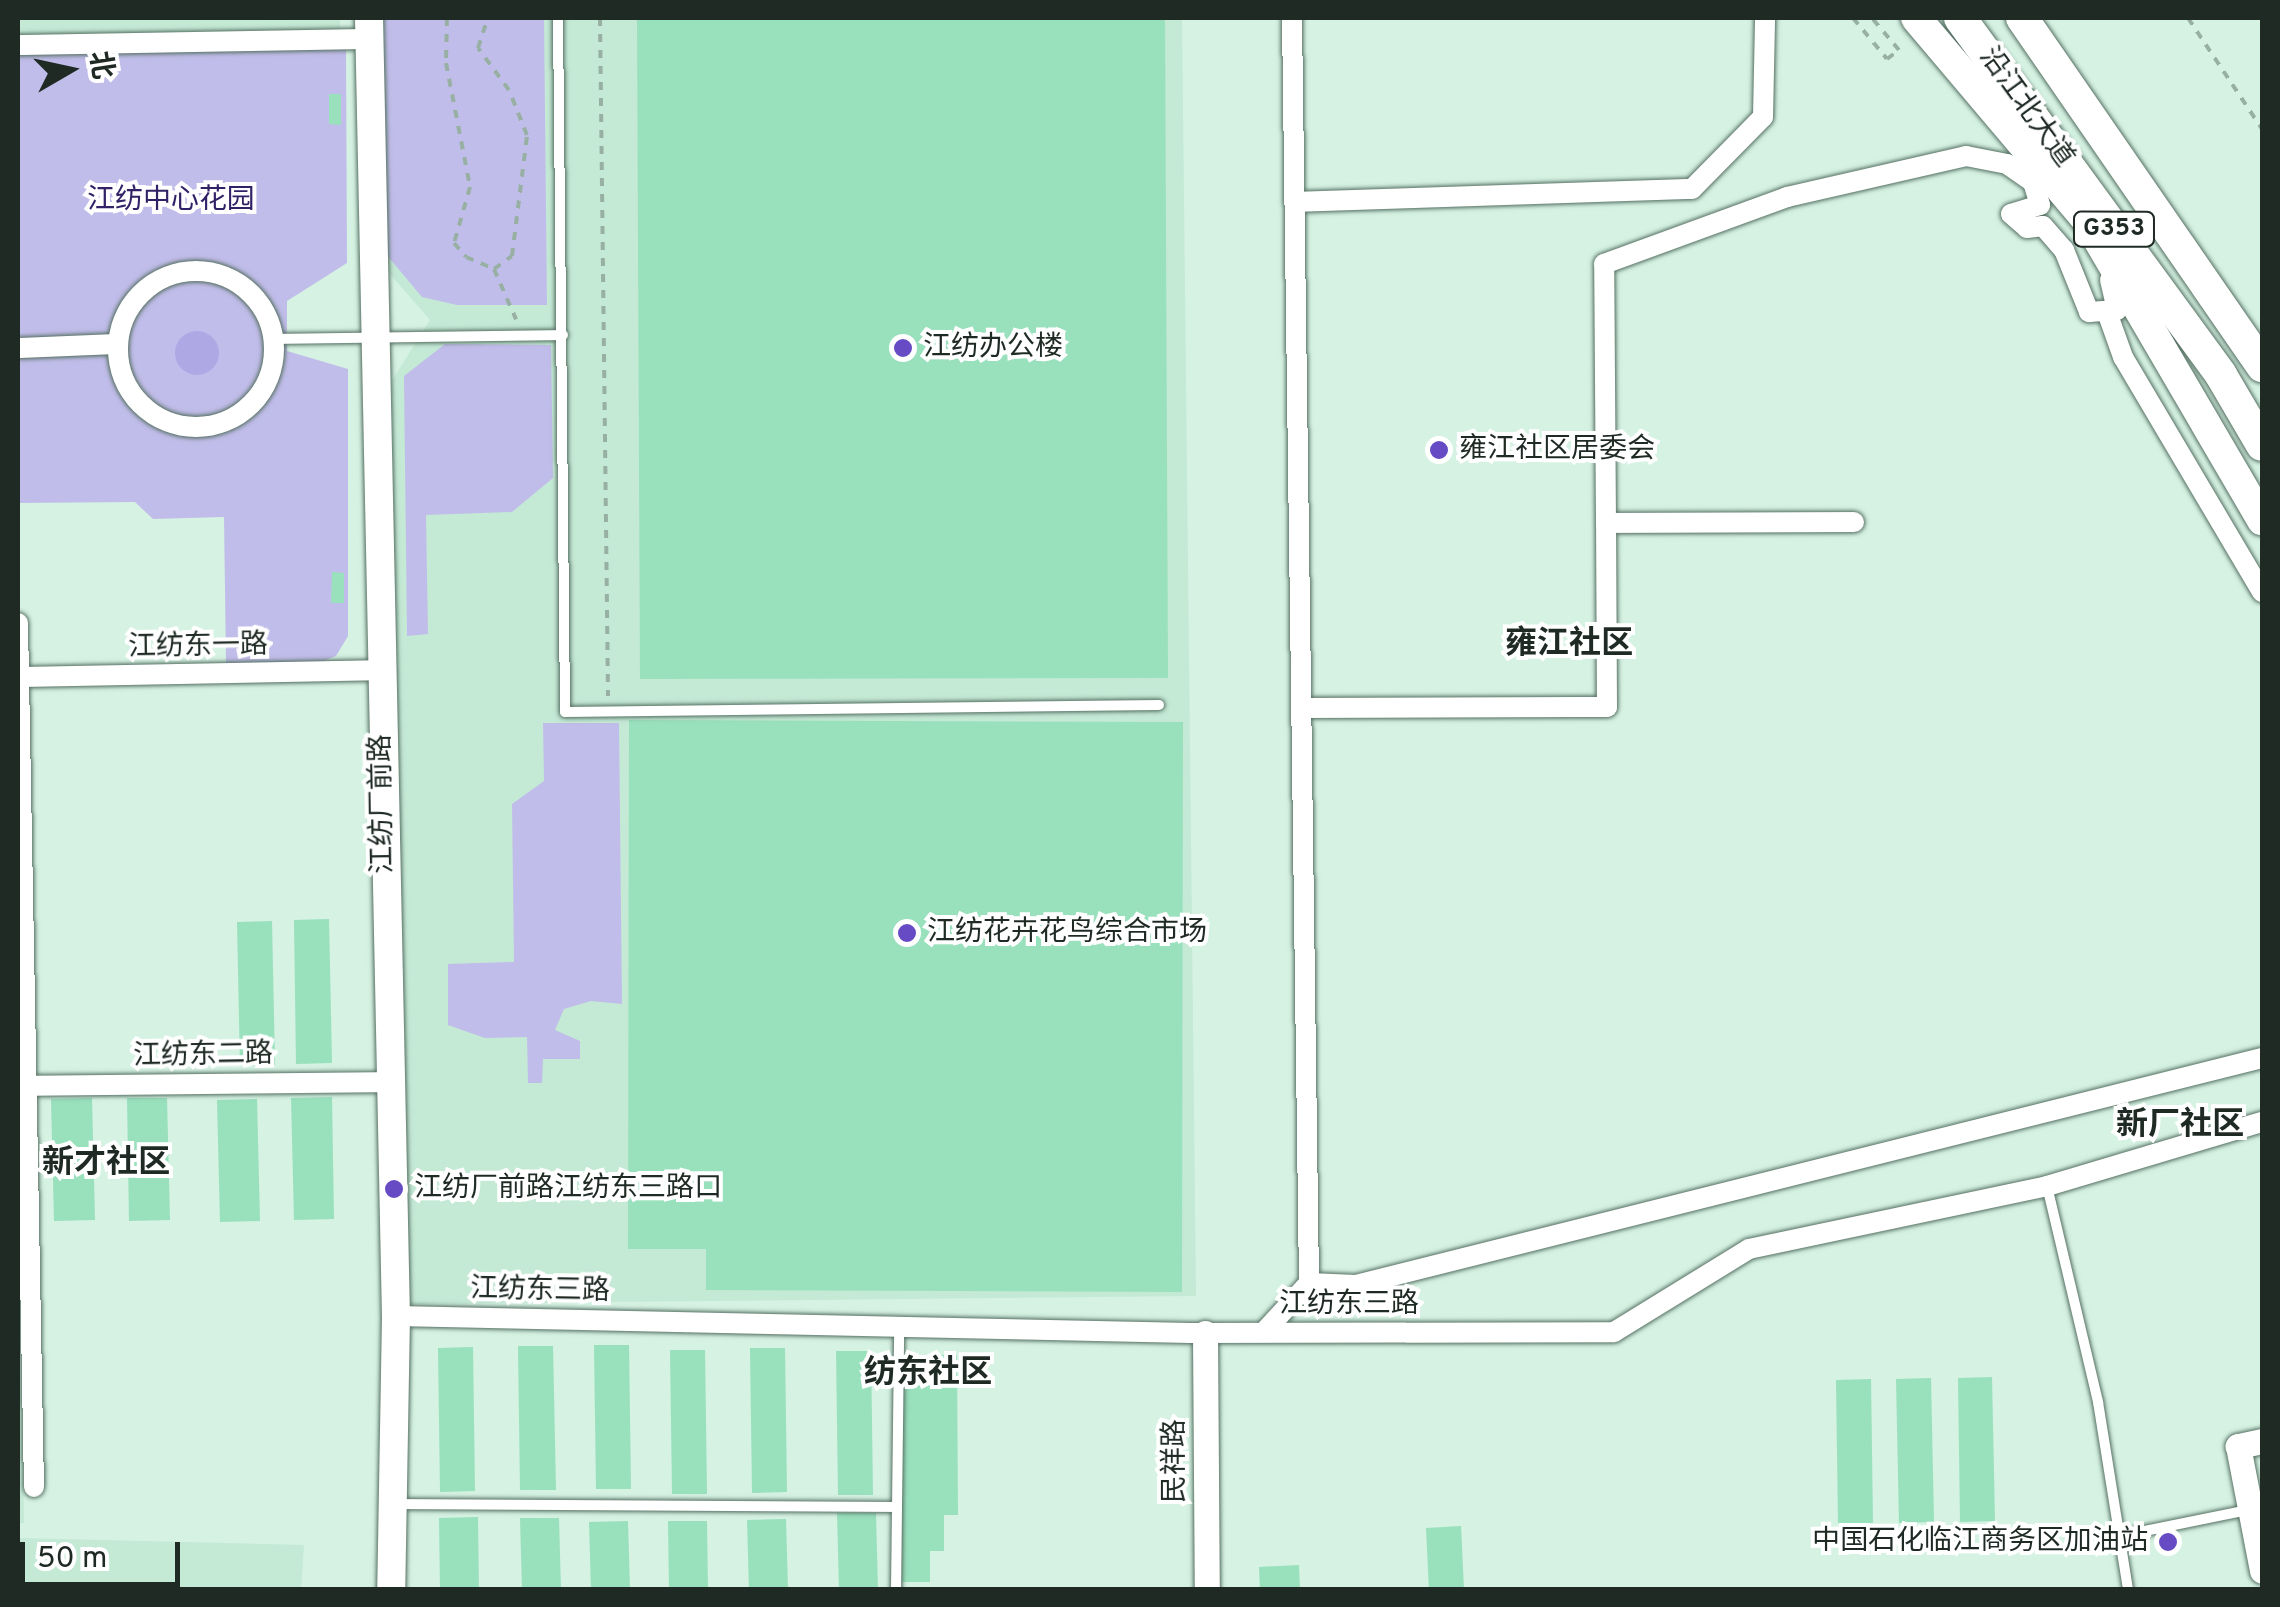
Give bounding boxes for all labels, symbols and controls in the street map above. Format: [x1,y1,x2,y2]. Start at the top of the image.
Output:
north arrow [20,20,120,120]
street label: 沿江北大道 [1971,41,2081,175]
text: 北 [80,49,120,82]
park label: 江纺中心花园 [87,184,255,218]
road number: G353 [2072,209,2156,249]
place label: 江纺办公楼 [923,331,1063,365]
marker: 江纺办公楼 [892,337,914,359]
place label: 雍江社区居委会 [1459,433,1655,467]
marker: 雍江社区居委会 [1428,439,1450,461]
district label: 雍江社区 [1505,626,1633,664]
street label: 江纺东一路 [128,629,268,665]
street label: 江纺厂前路 [365,734,401,874]
place label: 江纺花卉花鸟综合市场 [927,916,1207,950]
marker: 江纺花卉花鸟综合市场 [896,922,918,944]
street label: 江纺东二路 [133,1038,273,1074]
district label: 新厂社区 [2116,1107,2244,1145]
district label: 新才社区 [42,1145,170,1183]
place label: 江纺厂前路江纺东三路口 [414,1172,722,1206]
marker: 江纺厂前路江纺东三路口 [383,1178,405,1200]
street label: 江纺东三路 [470,1273,610,1309]
street label: 江纺东三路 [1279,1288,1419,1322]
district label: 纺东社区 [864,1355,992,1393]
street label: 民祥路 [1159,1419,1193,1503]
scale bar [25,1522,185,1584]
place label: 中国石化临江商务区加油站 [1812,1525,2148,1559]
marker: 中国石化临江商务区加油站 [2157,1531,2179,1553]
text: 50 m [37,1541,107,1578]

